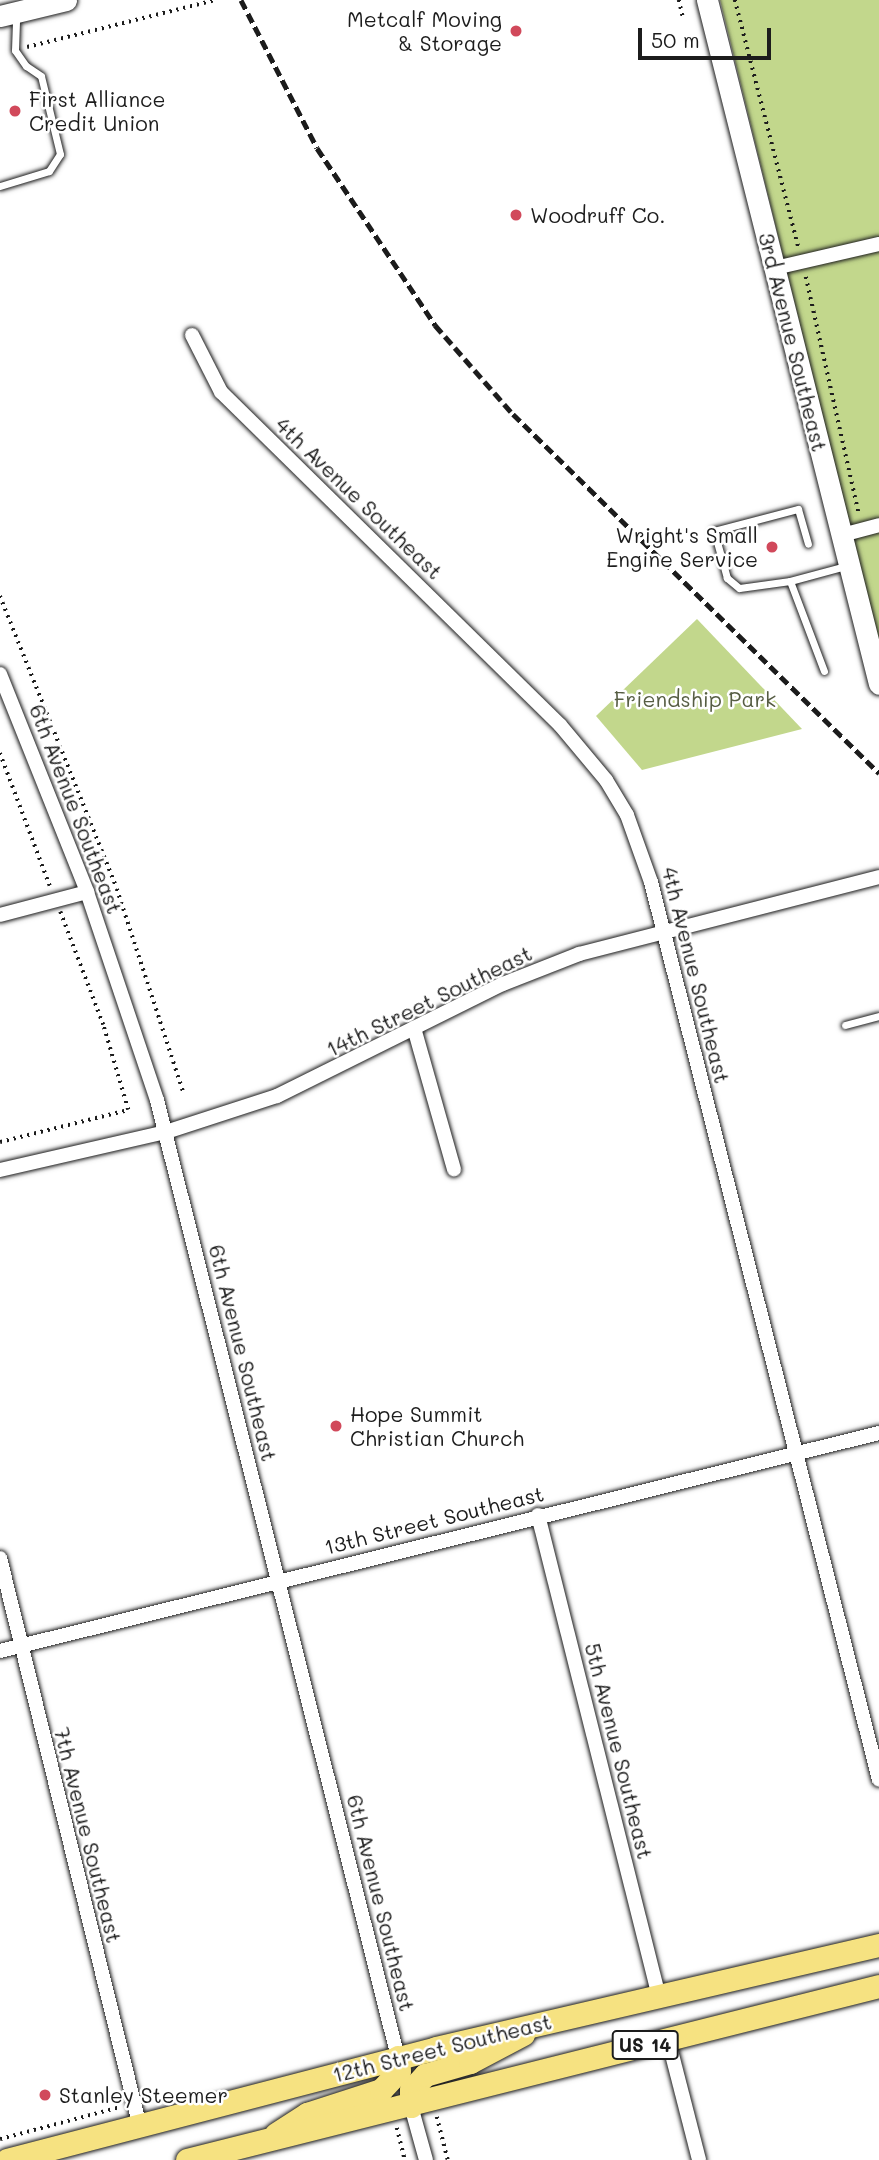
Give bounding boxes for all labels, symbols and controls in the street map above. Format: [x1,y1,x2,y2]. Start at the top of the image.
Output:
place label: Metcalf Moving & Storage [347,6,502,56]
scale bar [641,14,774,58]
marker: Metcalf Moving & Storage [508,23,524,39]
text: 50 m [651,26,700,53]
place label: First Alliance Credit Union [29,86,165,136]
marker: First Alliance Credit Union [7,103,23,119]
place label: Woodruff Co. [530,202,665,228]
marker: Woodruff Co. [508,207,524,223]
street label: 3rd Avenue Southeast [754,230,832,454]
street label: 4th Avenue Southeast [270,412,448,584]
place label: Wright's Small Engine Service [606,522,758,572]
marker: Wright's Small Engine Service [764,539,780,555]
park label: Friendship Park [614,686,776,712]
street label: 6th Avenue Southeast [24,701,128,917]
street label: 4th Avenue Southeast [657,864,735,1086]
street label: 14th Street Southeast [322,940,536,1062]
street label: 6th Avenue Southeast [204,1242,282,1464]
place label: Hope Summit Christian Church [350,1401,524,1451]
marker: Hope Summit Christian Church [328,1418,344,1434]
street label: 13th Street Southeast [322,1481,546,1559]
street label: 5th Avenue Southeast [580,1640,658,1862]
street label: 7th Avenue Southeast [49,1725,127,1945]
street label: 6th Avenue Southeast [342,1792,420,2014]
street label: 12th Street Southeast [330,2009,554,2087]
road number: US 14 [610,2030,680,2060]
place label: Stanley Steemer [59,2082,228,2108]
marker: Stanley Steemer [37,2087,53,2103]

